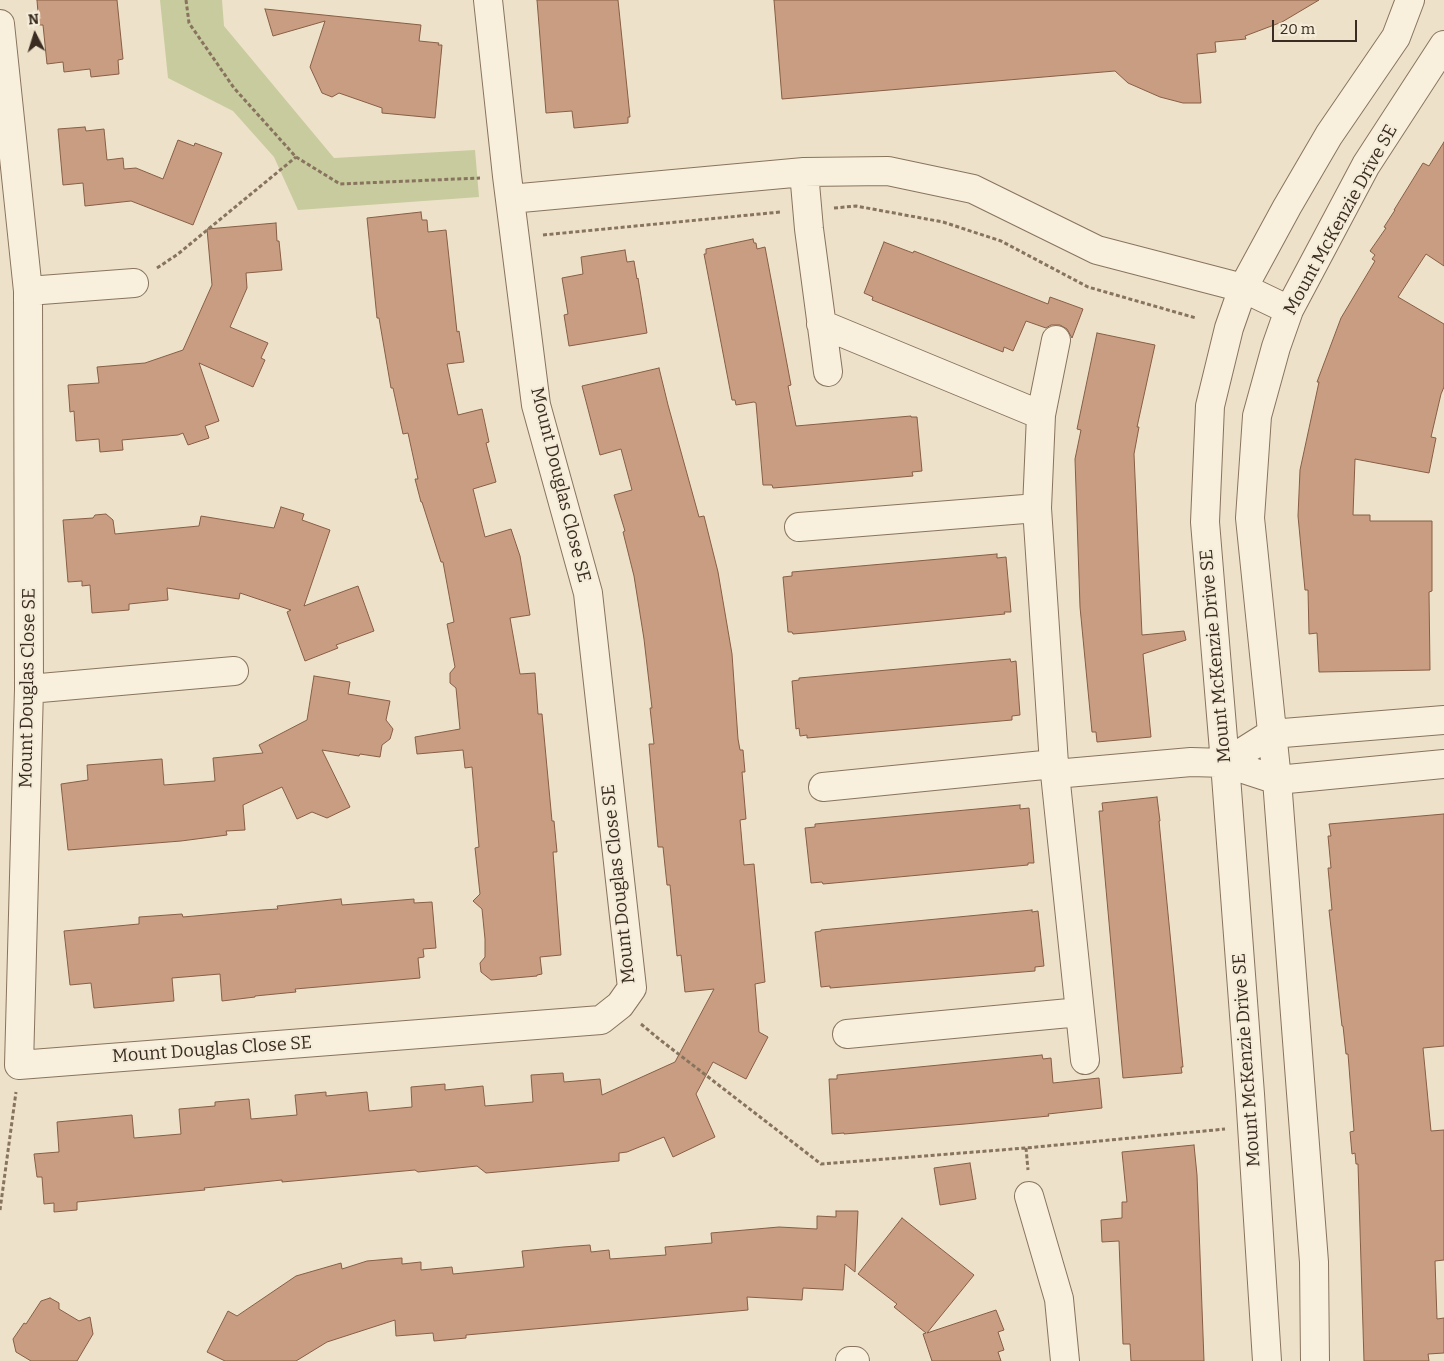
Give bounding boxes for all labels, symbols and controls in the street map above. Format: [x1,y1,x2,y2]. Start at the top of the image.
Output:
north arrow [10,10,60,60]
scale bar [1274,10,1359,42]
text: N [28,11,40,28]
text: 20 m [1280,20,1315,38]
street label: Mount McKenzie Drive SE [1280,121,1402,319]
street label: Mount Douglas Close SE [525,385,595,585]
street label: Mount McKenzie Drive SE [1196,548,1236,764]
street label: Mount Douglas Close SE [15,588,41,788]
street label: Mount Douglas Close SE [598,783,640,985]
street label: Mount McKenzie Drive SE [1229,952,1265,1168]
street label: Mount Douglas Close SE [111,1032,313,1068]

